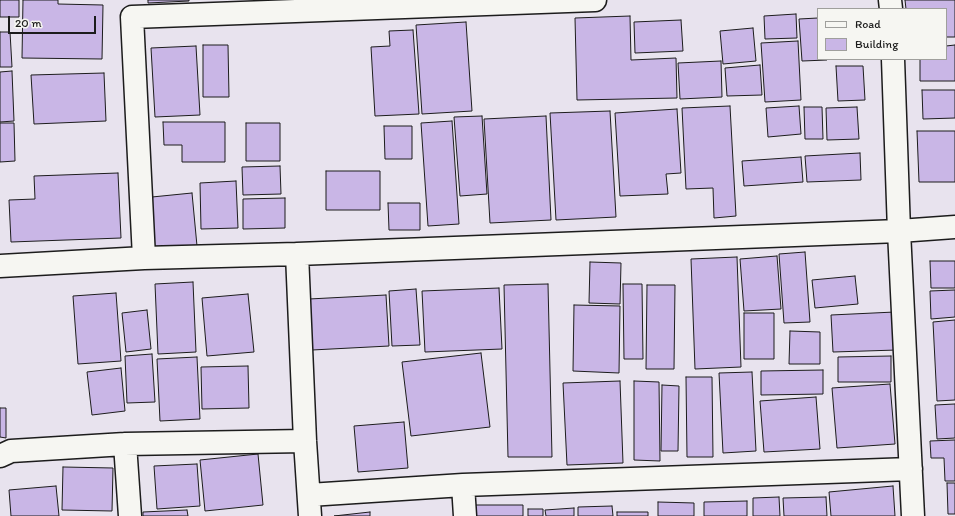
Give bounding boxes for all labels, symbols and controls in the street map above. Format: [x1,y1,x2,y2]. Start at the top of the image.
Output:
scale bar [10,8,98,34]
legend [817,8,947,60]
text: 20 m [15,16,42,30]
text: Road [855,17,881,31]
text: Building [855,37,898,51]

